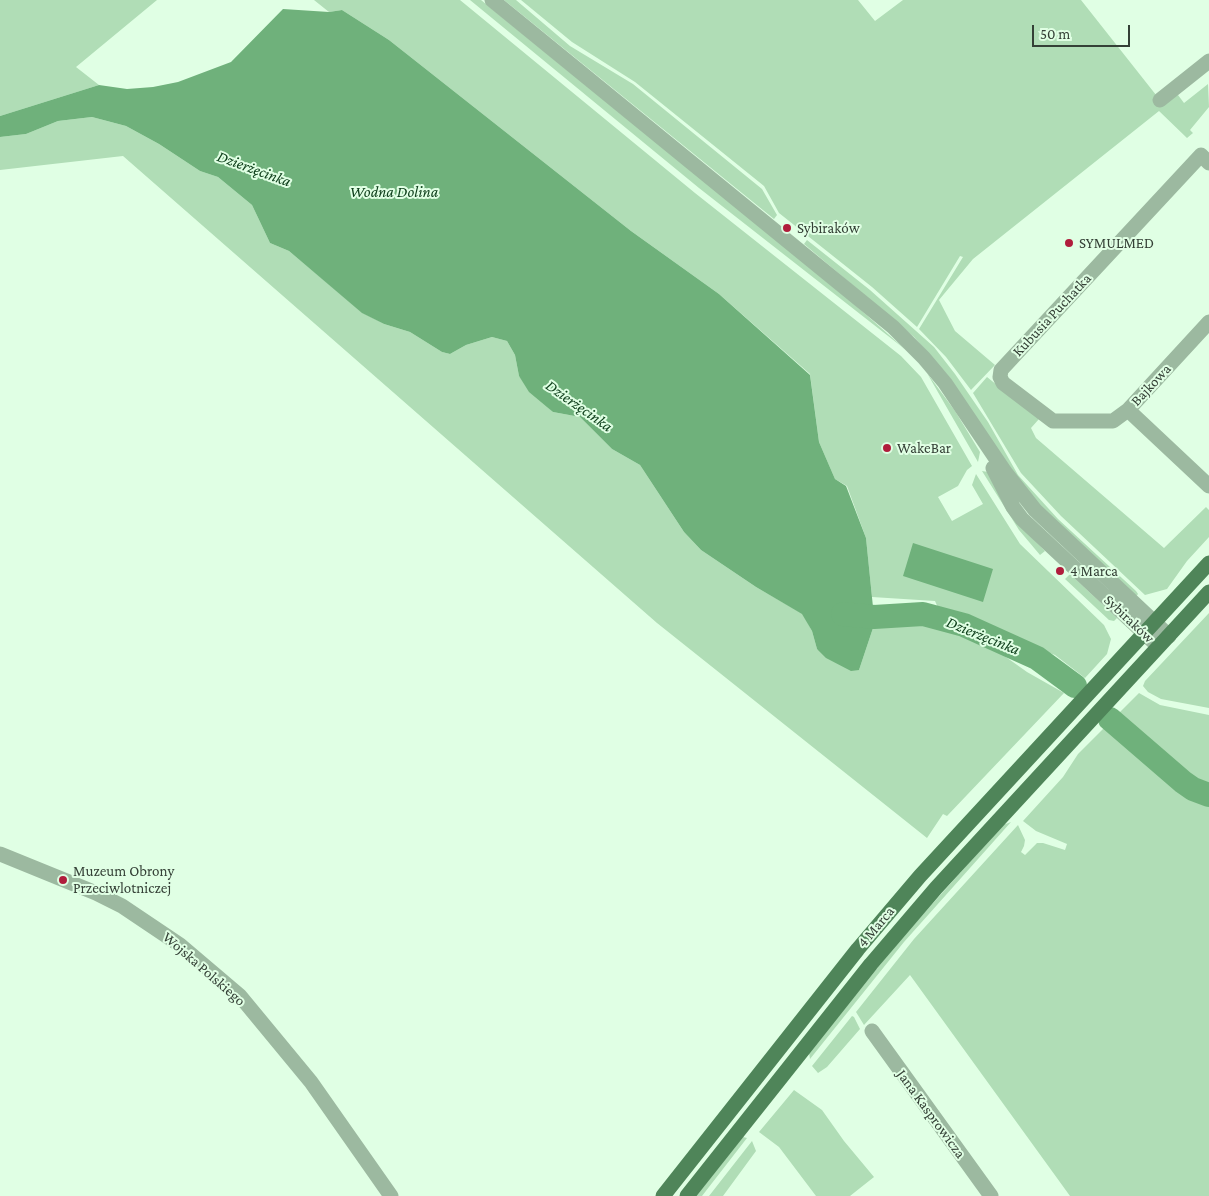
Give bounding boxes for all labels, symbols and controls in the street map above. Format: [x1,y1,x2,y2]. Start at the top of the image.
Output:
scale bar [1034,15,1132,47]
text: 50 m [1040,26,1070,42]
water label: Dzierżęcinka [214,147,294,191]
water label: Wodna Dolina [350,182,438,202]
place label: Sybiraków [797,219,860,237]
marker: Sybiraków [781,222,793,234]
place label: SYMULMED [1079,234,1154,252]
marker: SYMULMED [1063,237,1075,249]
street label: Kubusia Puchatka [1009,270,1095,360]
street label: Bajkowa [1127,360,1175,410]
water label: Dzierżęcinka [542,376,616,436]
place label: WakeBar [897,439,951,457]
marker: WakeBar [881,442,893,454]
place label: 4 Marca [1070,562,1118,580]
marker: 4 Marca [1054,565,1066,577]
street label: Sybiraków [1100,591,1158,647]
water label: Dzierżęcinka [944,613,1022,659]
place label: Muzeum Obrony Przeciwlotniczej [73,862,174,897]
marker: Muzeum Obrony Przeciwlotniczej [57,874,69,886]
street label: 4 Marca [854,903,898,951]
street label: Wojska Polskiego [159,928,249,1010]
street label: Jana Kasprowicza [893,1066,969,1162]

